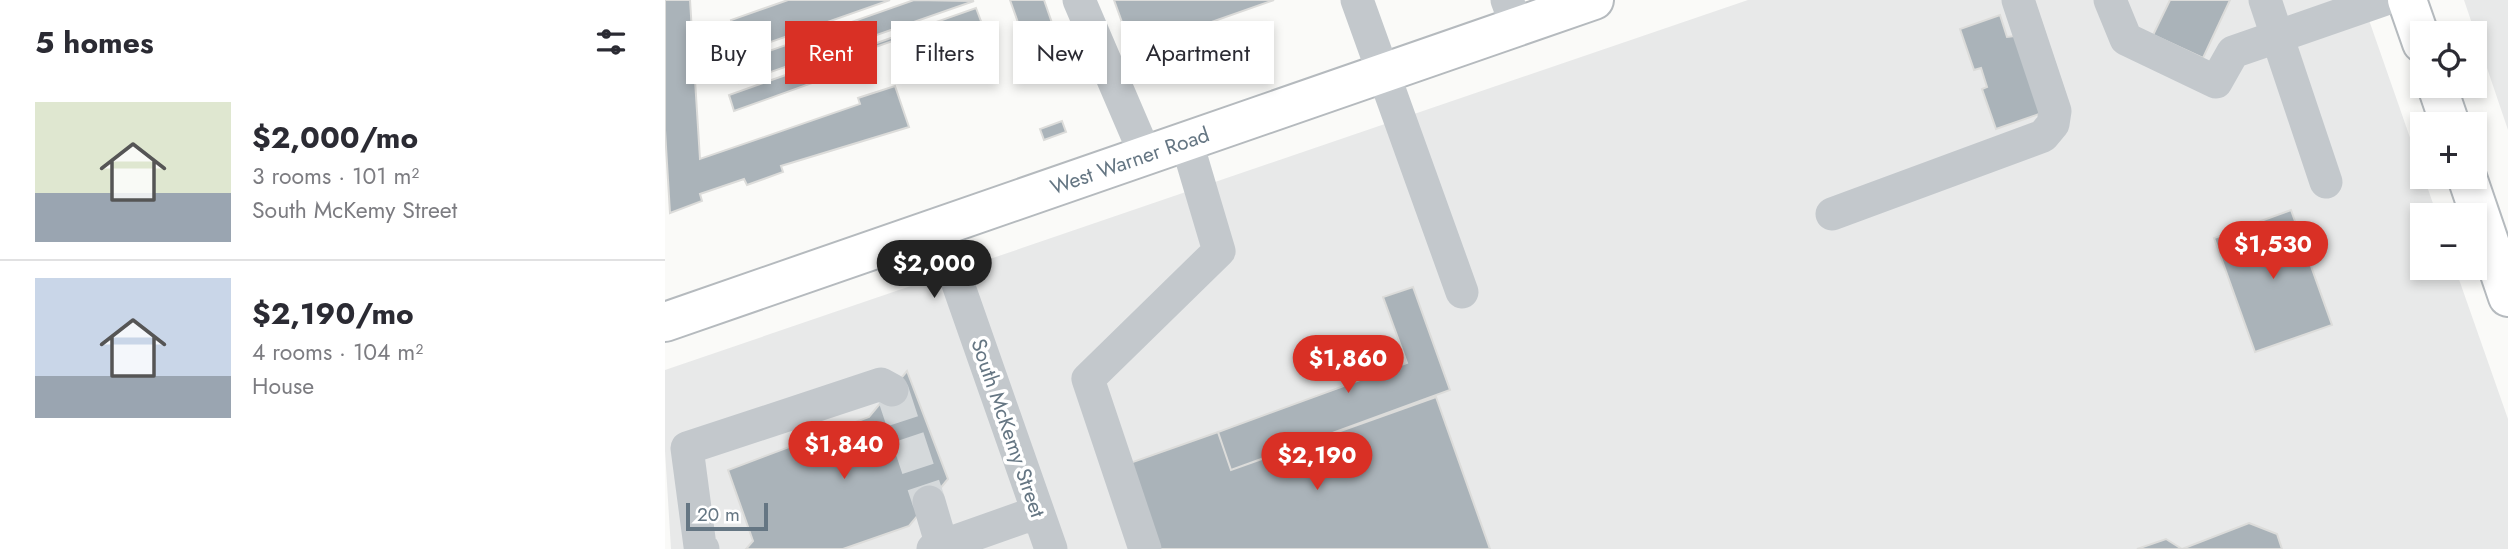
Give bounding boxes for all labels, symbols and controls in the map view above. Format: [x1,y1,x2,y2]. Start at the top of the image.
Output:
text: 5 homes [35,21,154,64]
chip: Buy [686,21,771,84]
chip: Rent [785,21,877,84]
chip: Filters [891,21,999,84]
chip: New [1013,21,1107,84]
chip: Apartment [1121,21,1274,84]
map controls [2410,21,2487,280]
button: locate [2410,21,2487,98]
icon: filters [592,23,630,61]
button: + [2410,112,2487,189]
text: $2,000/mo [252,116,418,159]
street label: West Warner Road [1046,119,1213,202]
icon: home [91,130,175,214]
text: 3 rooms · 101 m² [252,159,419,193]
text: South McKemy Street [252,193,457,227]
button: − [2410,203,2487,280]
pin: $1,530 [2216,222,2330,281]
text: $1,530 [2234,227,2312,261]
pin: $2,000 [877,240,991,300]
text: $2,000 [893,246,975,280]
text: $2,190/mo [252,292,414,335]
icon: home [91,306,175,390]
text: 4 rooms · 104 m² [252,335,423,369]
street label: South McKemy Street [963,335,1053,521]
pin: $1,860 [1291,336,1405,395]
text: $1,860 [1309,341,1387,375]
text: House [252,369,314,403]
pin: $1,840 [787,421,901,481]
text: $1,840 [804,427,884,461]
pin: $2,190 [1260,433,1374,492]
text: $2,190 [1277,438,1357,472]
scale bar [686,500,768,532]
text: 20 m [697,501,740,528]

